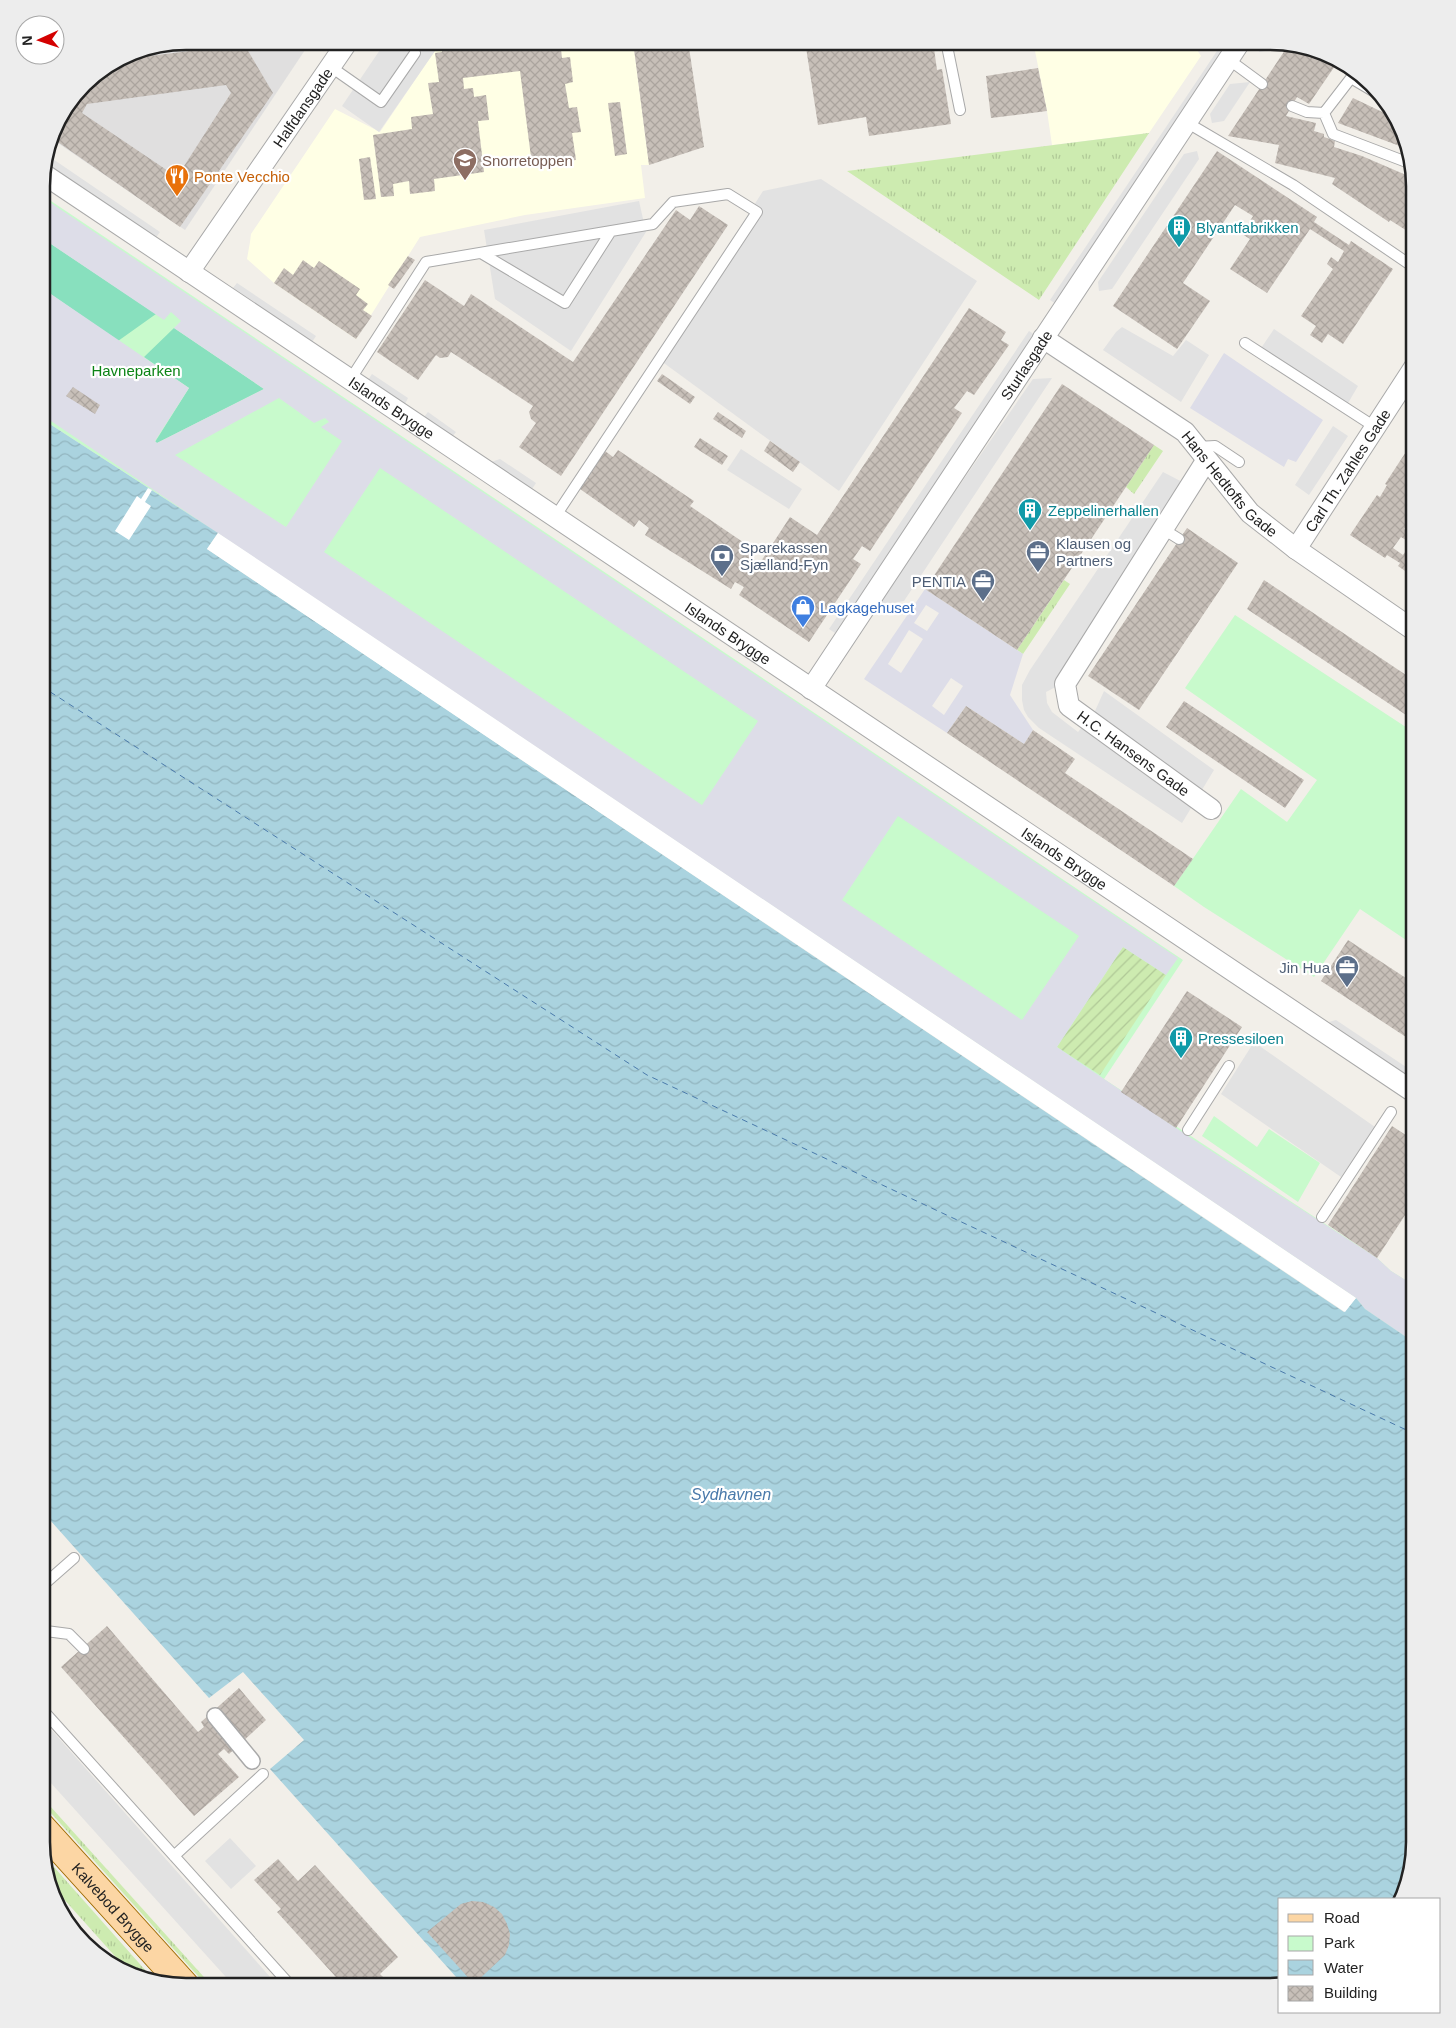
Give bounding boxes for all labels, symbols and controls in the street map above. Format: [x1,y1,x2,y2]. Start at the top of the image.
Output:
north arrow [15,15,65,65]
text: N [19,35,35,46]
street label: Halfdansgade [269,64,336,150]
school or university icon: Snorretoppen [452,147,478,181]
place label: Snorretoppen [482,152,573,169]
restaurant icon: Ponte Vecchio [164,163,190,197]
place label: Ponte Vecchio [194,168,290,185]
building icon: Blyantfabrikken [1166,214,1192,248]
place label: Blyantfabrikken [1196,219,1299,236]
street label: Sturlasgade [997,327,1055,403]
park label: Havneparken [91,362,181,379]
street label: Islands Brygge [346,373,438,442]
street label: Carl Th. Zahles Gade [1301,406,1393,535]
street label: Hans Hedtofts Gade [1179,427,1281,540]
building icon: Zeppelinerhallen [1017,497,1043,531]
place label: Zeppelinerhallen [1048,502,1159,519]
place label: Klausen og Partners [1056,535,1131,569]
place label: Sparekassen Sjælland-Fyn [740,539,828,573]
office icon: Klausen og Partners [1025,539,1051,573]
bank icon: Sparekassen Sjælland-Fyn [709,543,735,577]
office icon: PENTIA [970,568,996,602]
place label: PENTIA [912,573,966,590]
shop icon: Lagkagehuset [790,594,816,628]
street label: Islands Brygge [682,598,774,667]
place label: Lagkagehuset [820,599,915,616]
street label: H.C. Hansens Gade [1074,707,1193,799]
street label: Islands Brygge [1019,824,1111,893]
office icon: Jin Hua [1334,954,1360,988]
place label: Jin Hua [1279,959,1331,976]
building icon: Pressesiloen [1168,1025,1194,1059]
place label: Pressesiloen [1198,1030,1284,1047]
water label: Sydhavnen [691,1486,771,1503]
street label: Kalvebod Brygge [69,1859,158,1955]
legend [1278,1898,1441,2013]
text: Road [1324,1909,1360,1926]
text: Park [1324,1934,1355,1951]
text: Water [1324,1959,1363,1976]
text: Building [1324,1984,1377,2001]

